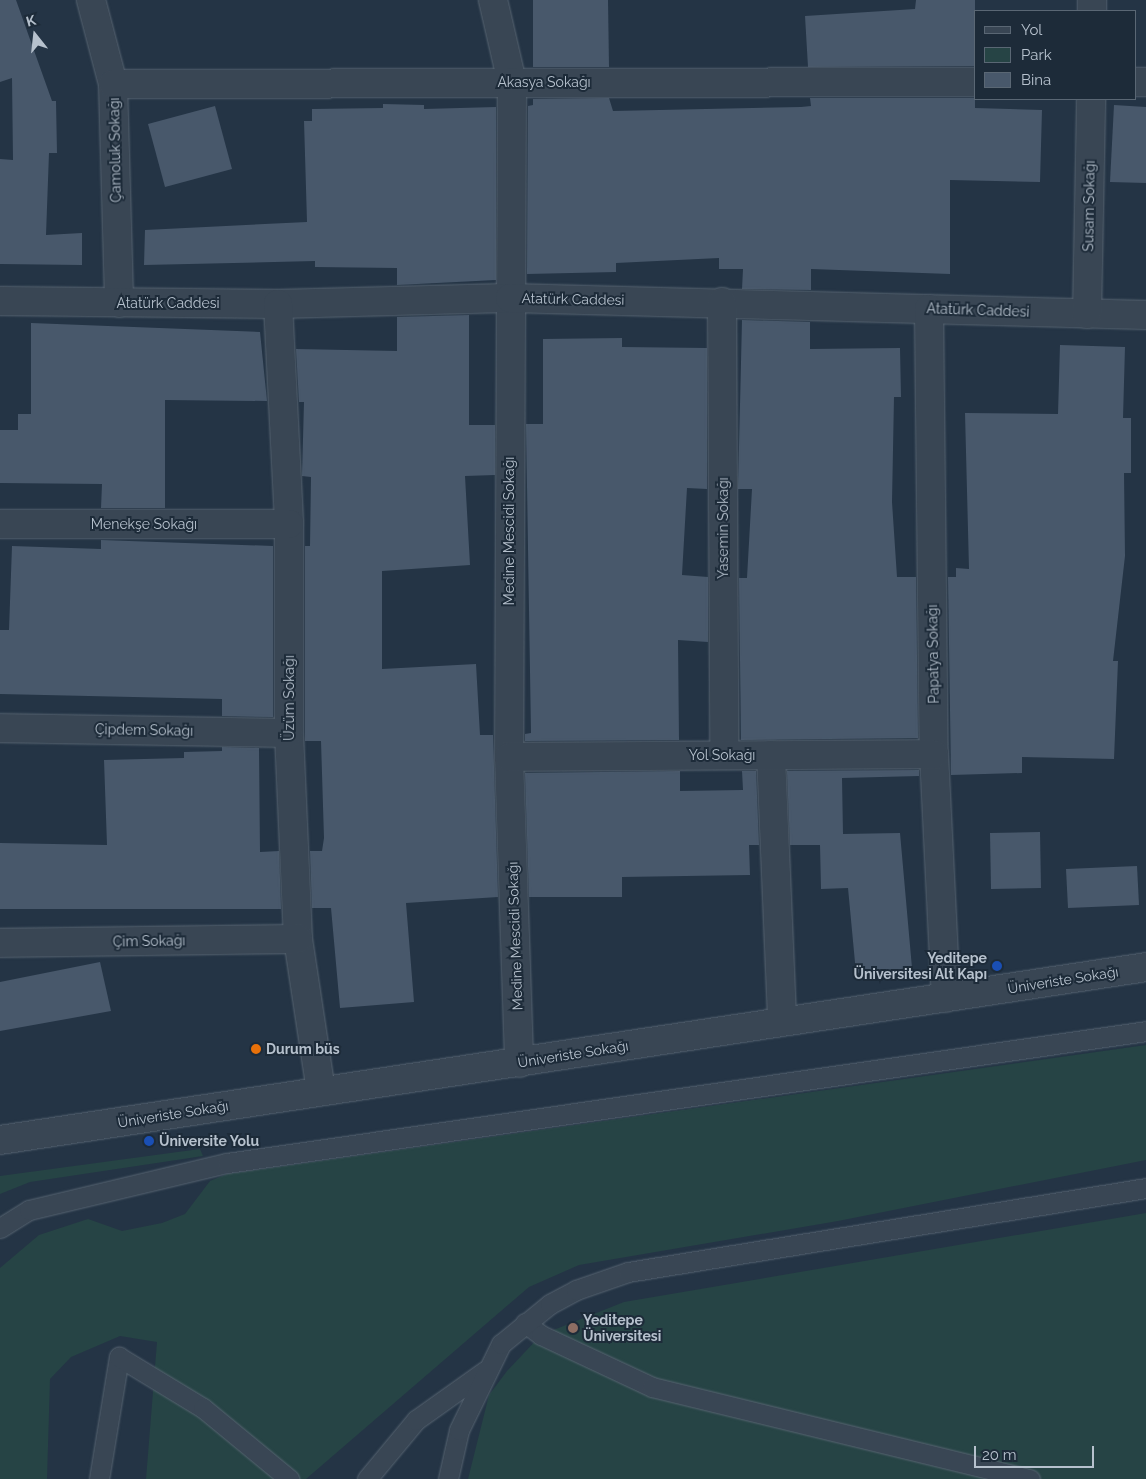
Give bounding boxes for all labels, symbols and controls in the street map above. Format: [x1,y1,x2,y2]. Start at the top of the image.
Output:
north arrow [10,10,60,60]
legend [974,10,1136,100]
text: K [24,12,38,30]
text: Yol [1021,21,1042,39]
text: Park [1021,46,1052,64]
text: Bina [1021,71,1051,89]
street label: Akasya Sokağı [497,74,591,90]
street label: Çamoluk Sokağı [106,97,124,203]
street label: Susam Sokağı [1080,160,1098,252]
street label: Atatürk Caddesi [521,290,625,308]
street label: Atatürk Caddesi [116,295,220,311]
street label: Atatürk Caddesi [926,300,1030,320]
street label: Medine Mescidi Sokağı [501,457,517,605]
street label: Yasemin Sokağı [715,477,731,579]
street label: Menekşe Sokağı [91,516,197,532]
street label: Papatya Sokağı [924,604,942,704]
street label: Üzüm Sokağı [281,655,297,741]
street label: Çipdem Sokağı [95,721,193,739]
street label: Yol Sokağı [688,747,756,763]
street label: Medine Mescidi Sokağı [504,861,526,1011]
street label: Çim Sokağı [113,932,185,950]
place label: Yeditepe Üniversitesi Alt Kapı [853,950,987,982]
marker: Yeditepe Üniversitesi Alt Kapı [991,960,1003,972]
street label: Üniveriste Sokağı [1006,963,1120,997]
street label: Üniveriste Sokağı [516,1037,630,1071]
place label: Durum büs [266,1041,340,1057]
marker: Durum büs [250,1043,262,1055]
street label: Üniveriste Sokağı [116,1097,230,1131]
place label: Üniversite Yolu [159,1133,260,1149]
marker: Üniversite Yolu [143,1135,155,1147]
place label: Yeditepe Üniversitesi [583,1312,661,1344]
marker: Yeditepe Üniversitesi [567,1322,579,1334]
scale bar [976,1436,1096,1468]
text: 20 m [982,1446,1017,1464]

